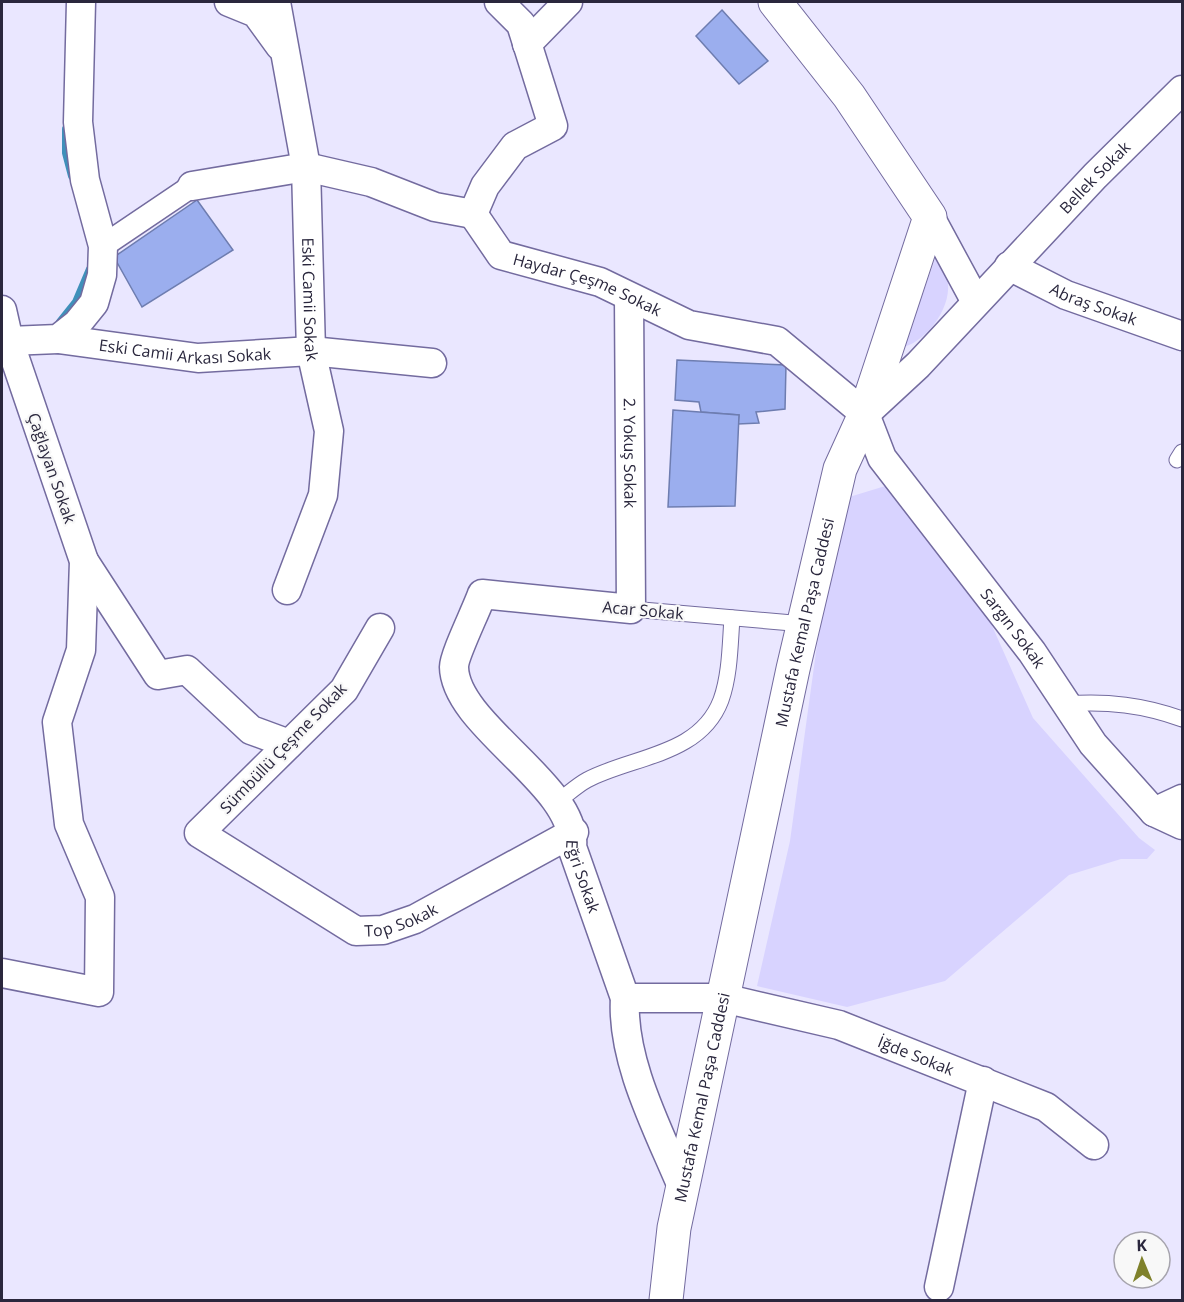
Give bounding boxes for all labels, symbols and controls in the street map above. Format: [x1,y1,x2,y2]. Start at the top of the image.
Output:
street label: Bellek Sokak [1054,136,1135,218]
street label: Eski Camii Sokak [297,237,324,364]
street label: Haydar Çeşme Sokak [511,248,666,321]
street label: Abraş Sokak [1046,278,1141,330]
street label: Eski Camii Arkası Sokak [98,334,272,369]
street label: 2. Yokuş Sokak [619,398,641,509]
street label: Çağlayan Sokak [23,410,81,527]
street label: Mustafa Kemal Paşa Caddesi [770,516,839,729]
street label: Sargın Sokak [976,584,1051,673]
street label: Acar Sokak [601,595,685,625]
street label: Sümbüllü Çeşme Sokak [215,677,352,818]
street label: Eğri Sokak [561,839,605,916]
street label: Top Sokak [364,898,442,942]
street label: Mustafa Kemal Paşa Caddesi [669,990,735,1204]
street label: İğde Sokak [875,1031,958,1081]
north arrow [1112,1230,1172,1290]
text: K [1136,1234,1148,1256]

